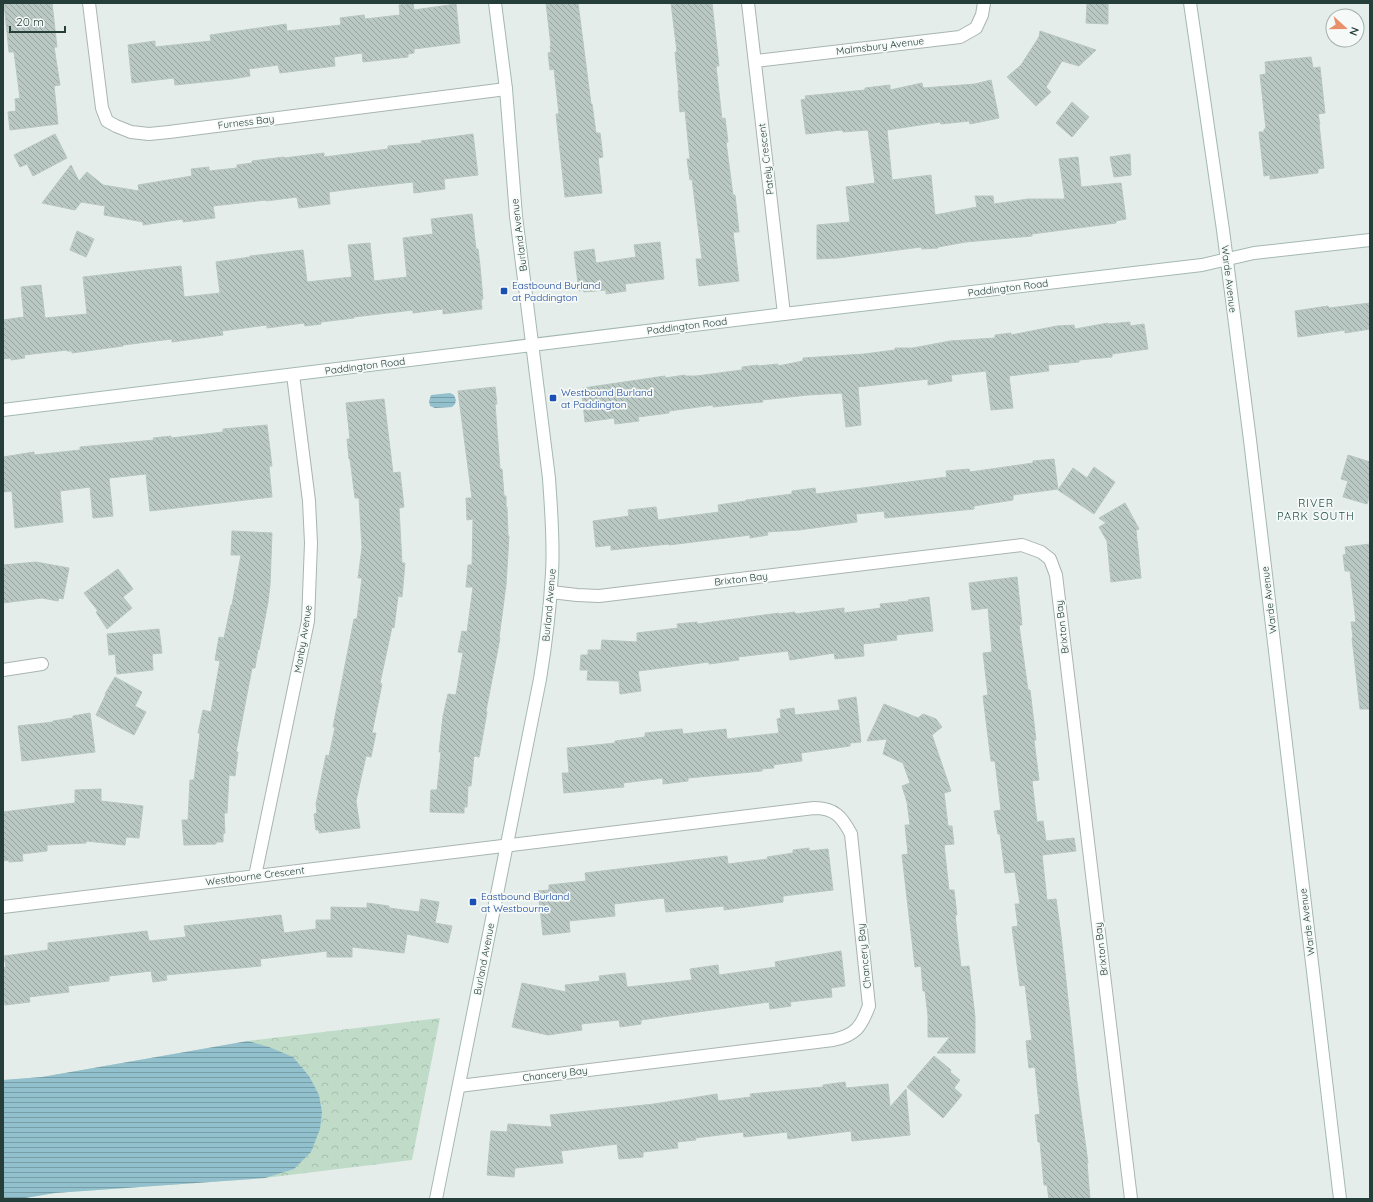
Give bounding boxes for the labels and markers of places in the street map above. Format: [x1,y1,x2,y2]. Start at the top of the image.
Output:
place label: Eastbound Burland at Paddington [512,279,600,304]
marker: Eastbound Burland at Paddington [499,286,509,296]
place label: Westbound Burland at Paddington [561,386,653,411]
marker: Westbound Burland at Paddington [548,393,558,403]
place label: Eastbound Burland at Westbourne [481,890,569,915]
marker: Eastbound Burland at Westbourne [468,897,478,907]

